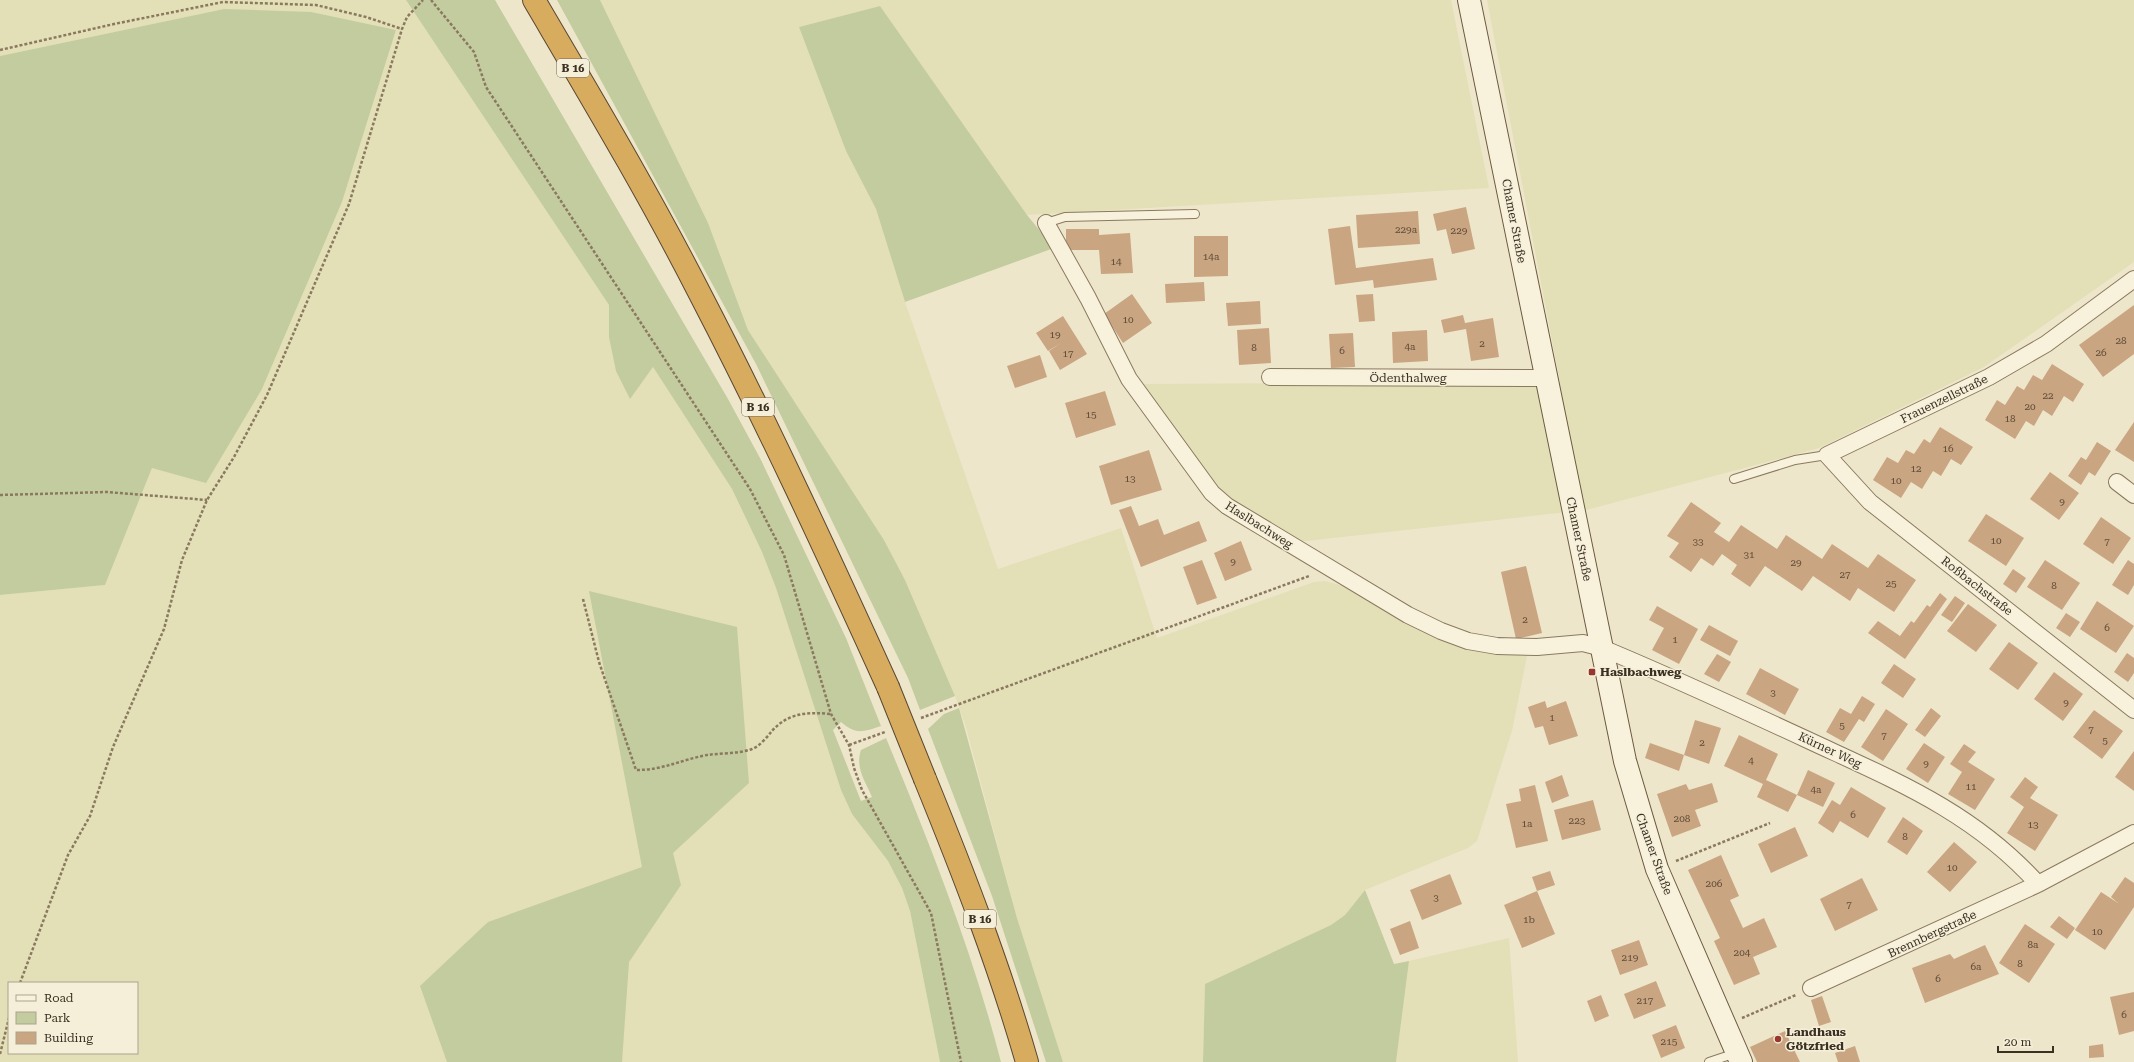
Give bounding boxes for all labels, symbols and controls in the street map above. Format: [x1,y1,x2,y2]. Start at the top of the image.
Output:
road number: B 16 [557,59,589,77]
street label: Chamer Straße [1499,178,1529,265]
house number: 229a [1395,224,1418,235]
house number: 229 [1451,225,1468,236]
house number: 14a [1203,251,1220,262]
house number: 14 [1110,256,1122,267]
house number: 10 [1122,314,1134,325]
house number: 19 [1049,329,1061,340]
house number: 28 [2115,335,2127,346]
house number: 2 [1479,338,1485,349]
house number: 4a [1404,341,1416,352]
house number: 8 [1251,342,1257,353]
house number: 6 [1339,345,1345,356]
house number: 26 [2095,347,2107,358]
house number: 17 [1062,348,1074,359]
street label: Ödenthalweg [1369,371,1447,385]
street label: Frauenzellstraße [1898,372,1990,426]
house number: 22 [2042,390,2054,401]
road number: B 16 [742,398,774,416]
house number: 20 [2024,401,2036,412]
house number: 15 [1085,409,1097,420]
house number: 18 [2004,413,2016,424]
house number: 16 [1942,443,1954,454]
house number: 12 [1910,463,1922,474]
house number: 13 [1124,473,1136,484]
house number: 10 [1890,475,1902,486]
street label: Chamer Straße [1563,496,1595,583]
house number: 9 [2059,496,2065,507]
street label: Haslbachweg [1223,499,1296,551]
house number: 10 [1990,535,2002,546]
house number: 33 [1692,536,1704,547]
house number: 7 [2104,536,2110,547]
house number: 31 [1743,549,1755,560]
street label: Roßbachstraße [1938,554,2016,619]
house number: 9 [1230,556,1236,567]
house number: 29 [1790,557,1802,568]
house number: 27 [1839,569,1851,580]
house number: 25 [1885,578,1897,589]
house number: 8 [2051,580,2057,591]
house number: 2 [1522,614,1528,625]
house number: 6 [2104,622,2110,633]
house number: 1 [1672,634,1678,645]
place label: Haslbachweg [1600,665,1682,679]
marker: Haslbachweg [1587,667,1597,677]
house number: 3 [1770,687,1776,698]
house number: 9 [2063,697,2069,708]
house number: 1 [1549,712,1555,723]
house number: 5 [1839,720,1845,731]
house number: 7 [2088,724,2094,735]
street label: Kürner Weg [1796,729,1864,771]
house number: 7 [1881,730,1887,741]
house number: 5 [2102,735,2108,746]
house number: 2 [1699,737,1705,748]
house number: 4 [1748,755,1754,766]
house number: 9 [1923,758,1929,769]
house number: 11 [1965,781,1977,792]
house number: 4a [1810,784,1822,795]
house number: 6 [1850,809,1856,820]
street label: Chamer Straße [1633,811,1675,897]
house number: 208 [1674,813,1691,824]
house number: 223 [1569,815,1586,826]
house number: 1a [1521,818,1533,829]
house number: 13 [2027,819,2039,830]
house number: 8 [1902,831,1908,842]
house number: 10 [1946,862,1958,873]
house number: 206 [1706,878,1723,889]
house number: 3 [1433,892,1439,903]
house number: 7 [1846,899,1852,910]
street label: Brennbergstraße [1885,907,1979,961]
road number: B 16 [964,910,996,928]
house number: 1b [1523,914,1535,925]
house number: 10 [2091,926,2103,937]
house number: 8a [2027,939,2039,950]
house number: 204 [1734,947,1751,958]
house number: 219 [1622,952,1639,963]
house number: 8 [2017,958,2023,969]
house number: 6a [1970,961,1982,972]
house number: 6 [1935,973,1941,984]
legend [8,982,138,1054]
text: Road [44,991,74,1005]
house number: 217 [1637,995,1654,1006]
house number: 6 [2121,1009,2127,1020]
text: Park [44,1011,71,1025]
place label: Landhaus Götzfried [1786,1025,1846,1053]
scale bar [1998,1028,2053,1054]
text: Building [44,1031,93,1045]
marker: Landhaus Götzfried [1773,1034,1783,1044]
text: 20 m [2004,1035,2031,1049]
house number: 215 [1661,1036,1678,1047]

